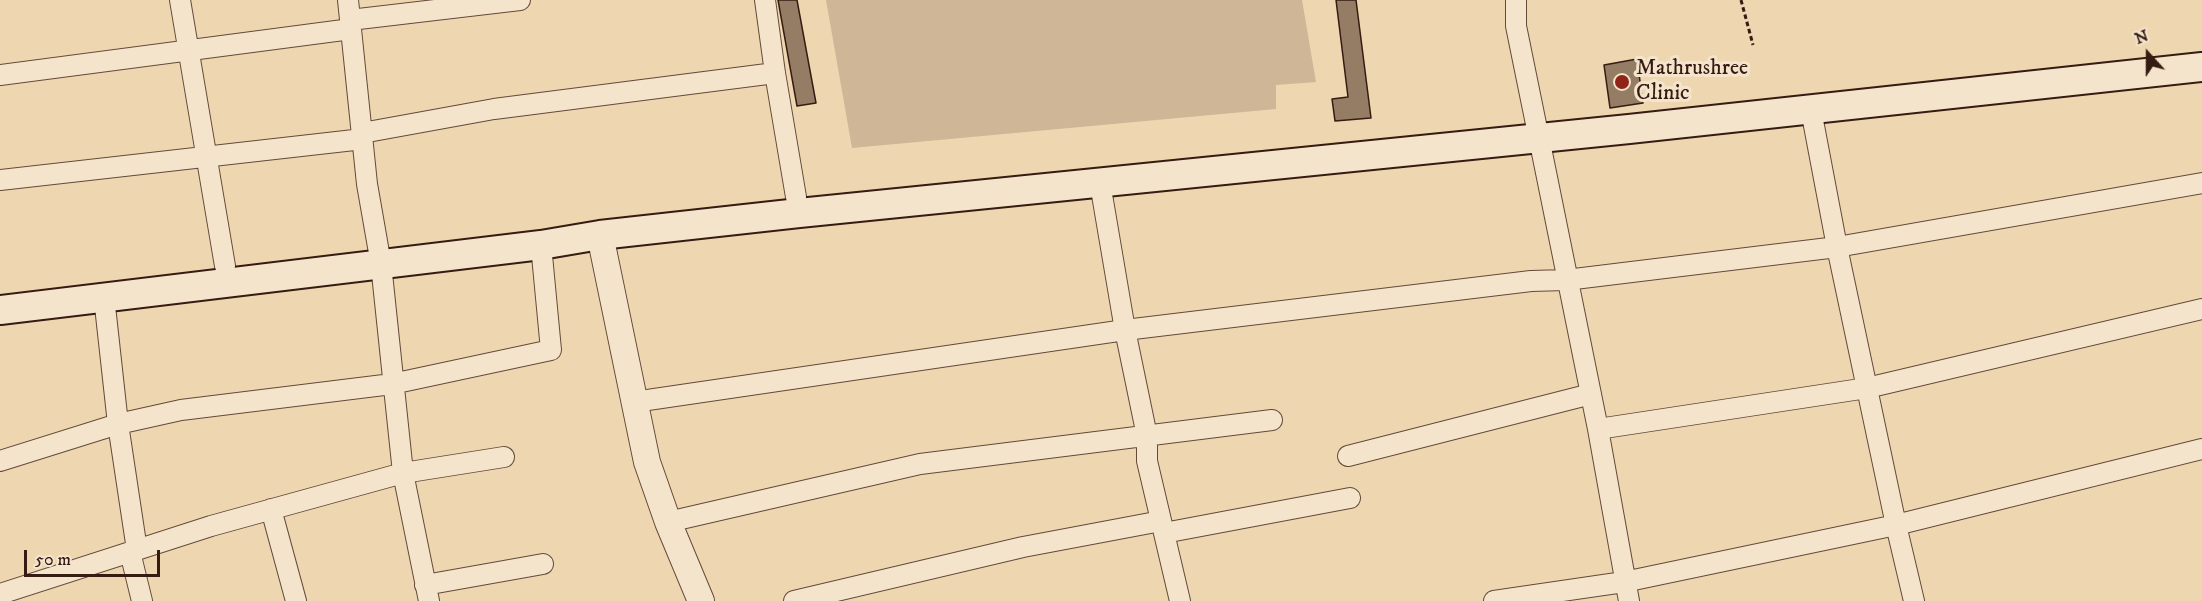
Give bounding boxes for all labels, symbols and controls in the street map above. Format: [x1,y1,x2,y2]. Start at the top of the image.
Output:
north arrow [2118,24,2178,84]
text: N [2132,26,2151,49]
place label: Mathrushree Clinic [1636,56,1748,107]
marker: Mathrushree Clinic [1613,73,1631,91]
scale bar [27,538,164,576]
text: 50 m [35,549,71,571]

